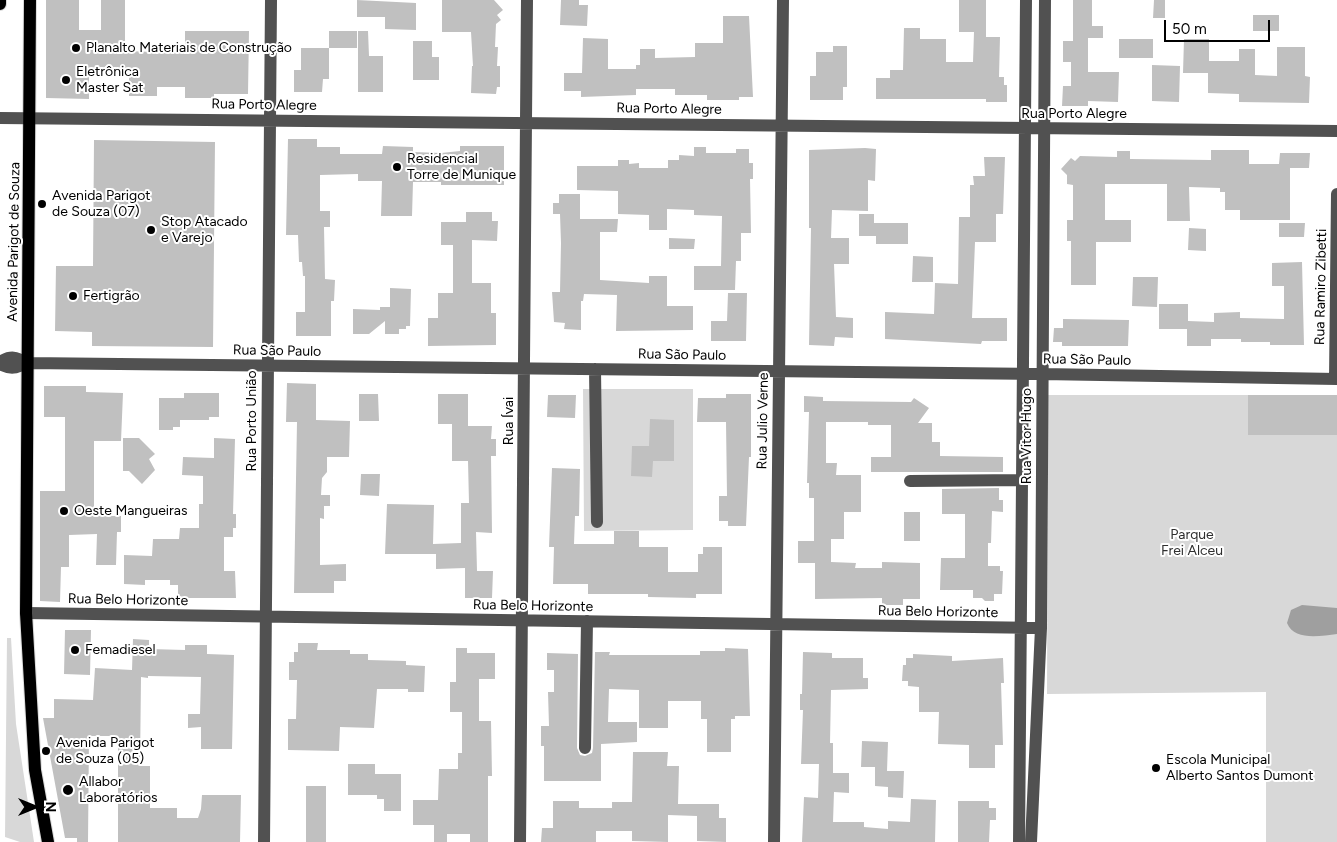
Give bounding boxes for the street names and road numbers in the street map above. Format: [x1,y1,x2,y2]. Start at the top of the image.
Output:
street label: Rua Porto Alegre [211,96,317,114]
street label: Rua Porto Alegre [616,100,722,118]
street label: Rua Porto Alegre [1021,106,1127,122]
street label: Avenida Parigot de Souza [4,162,24,322]
street label: Rua Ramiro Zibetti [1312,229,1330,345]
street label: Rua São Paulo [233,342,321,360]
street label: Rua São Paulo [638,346,726,364]
street label: Rua São Paulo [1043,351,1131,369]
street label: Rua Porto União [244,370,260,472]
street label: Rua Julio Verne [754,372,772,470]
street label: Rua Vitor Hugo [1019,388,1035,484]
street label: Rua Ívai [501,397,517,445]
street label: Rua Belo Horizonte [68,591,188,609]
street label: Rua Belo Horizonte [473,597,593,615]
street label: Rua Belo Horizonte [878,603,998,621]

